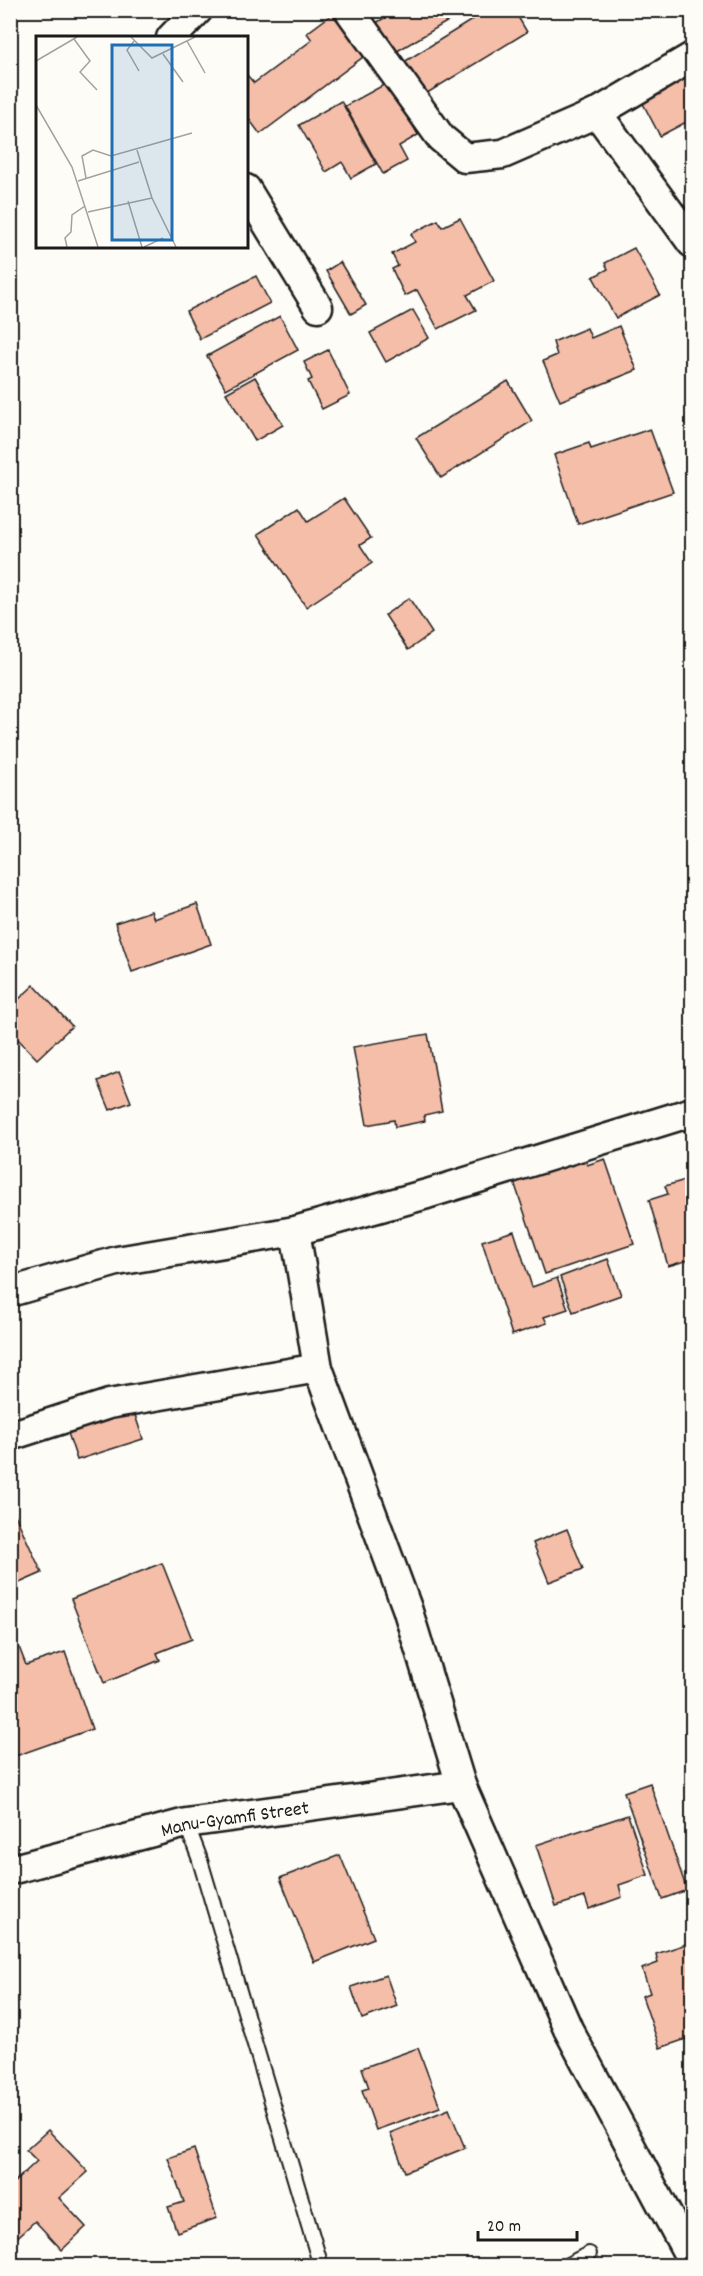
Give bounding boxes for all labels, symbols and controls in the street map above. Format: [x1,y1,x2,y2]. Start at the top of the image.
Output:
inset map [36,36,248,248]
street label: Manu-Gyamfi Street [158,1795,311,1846]
scale bar [478,2204,577,2242]
text: 20 m [487,2215,521,2240]

